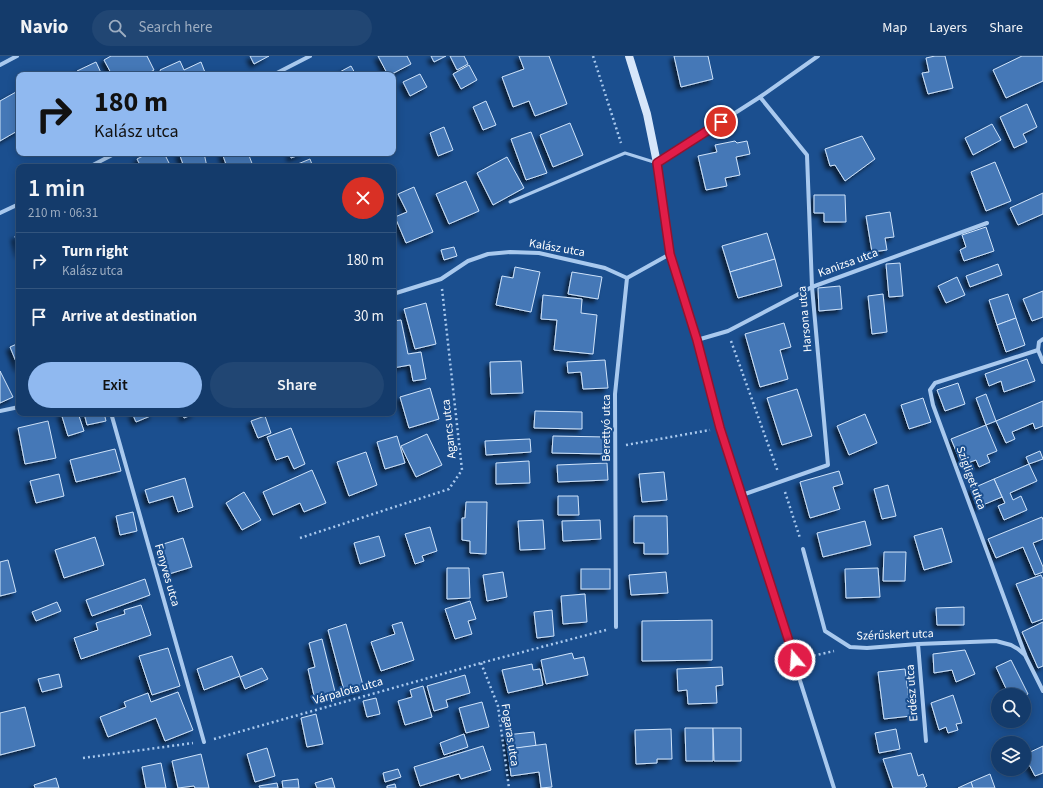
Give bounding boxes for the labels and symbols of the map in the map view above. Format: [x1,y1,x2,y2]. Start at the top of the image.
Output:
pin [704,105,738,139]
street label: Kalász utca [528,235,586,261]
street label: Kanizsa utca [816,244,880,282]
street label: Harsona utca [794,285,816,353]
street label: Berettyó utca [598,394,615,462]
street label: Agancs utca [437,398,461,460]
street label: Szigliget utca [952,444,990,512]
street label: Fenyves utca [150,542,184,608]
street label: Szérűskert utca [856,625,934,645]
position arrow [774,639,816,681]
street label: Erdész utca [902,664,922,722]
street label: Várpalota utca [311,673,385,709]
street label: Fogaras utca [497,702,523,768]

